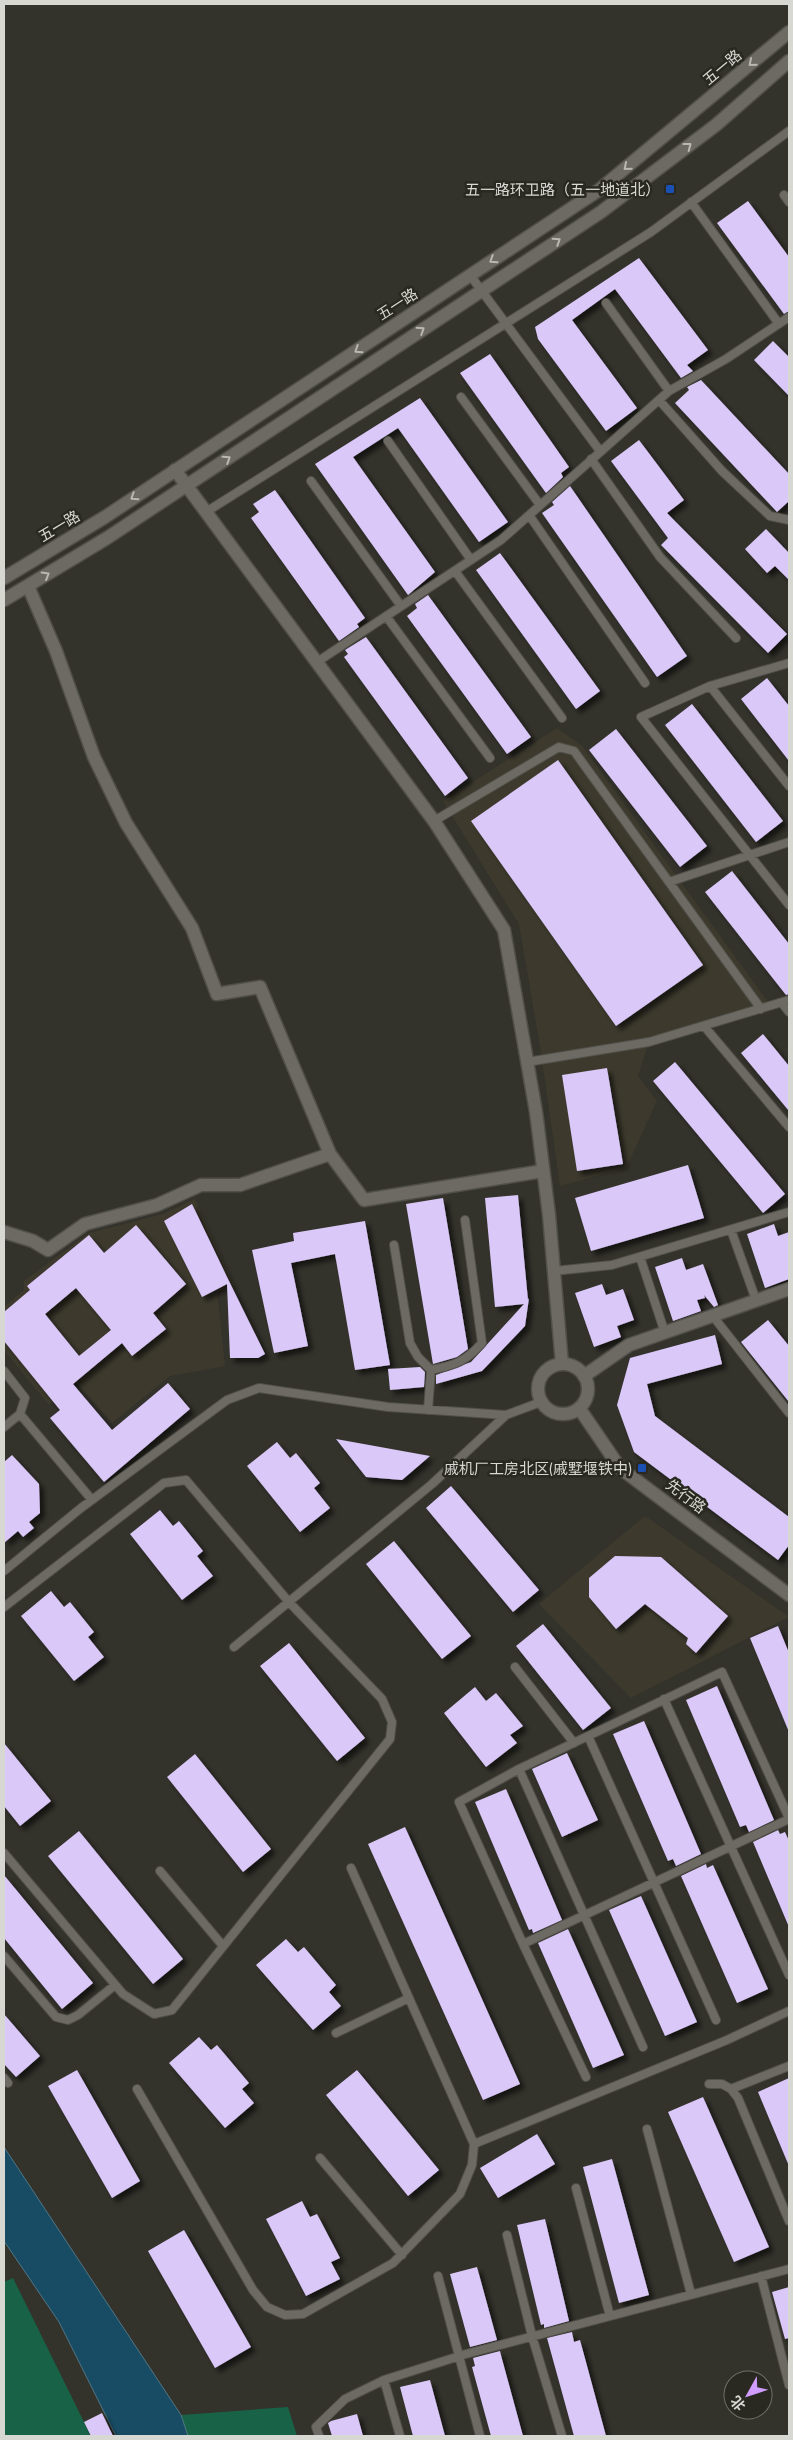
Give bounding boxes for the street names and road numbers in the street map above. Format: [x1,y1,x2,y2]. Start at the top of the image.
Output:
street label: 五一路 [697,44,747,90]
street label: 五一路 [372,282,422,326]
street label: 五一路 [34,505,84,547]
street label: 先行路 [661,1473,711,1519]

